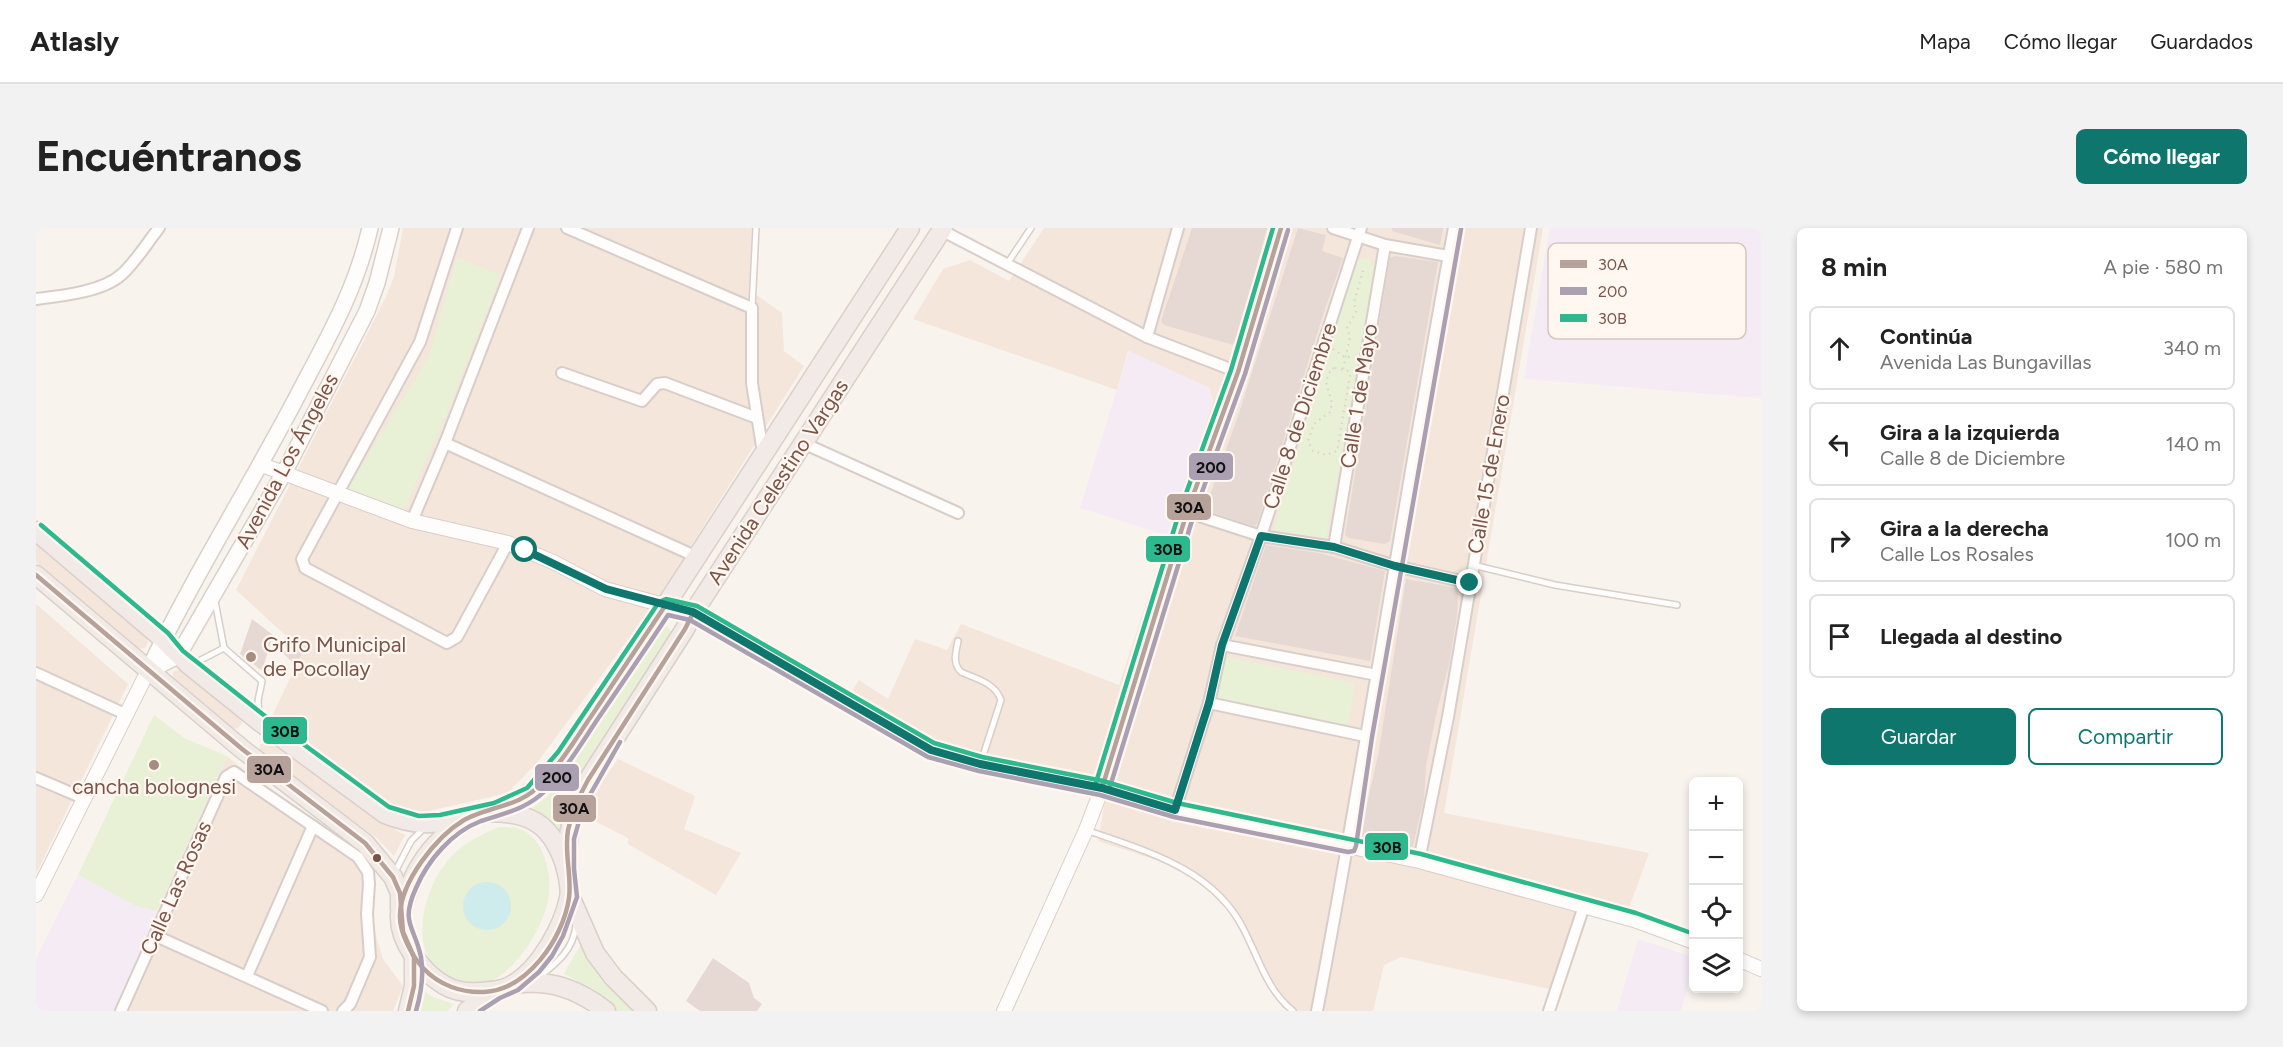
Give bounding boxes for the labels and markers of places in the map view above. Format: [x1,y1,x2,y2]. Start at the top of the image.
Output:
place label: Grifo Municipal de Pocollay [263,632,406,681]
marker: Grifo Municipal de Pocollay [244,650,258,664]
marker: cancha bolognesi [147,758,161,772]
place label: cancha bolognesi [72,774,236,799]
unlabelled marker [371,852,383,864]

